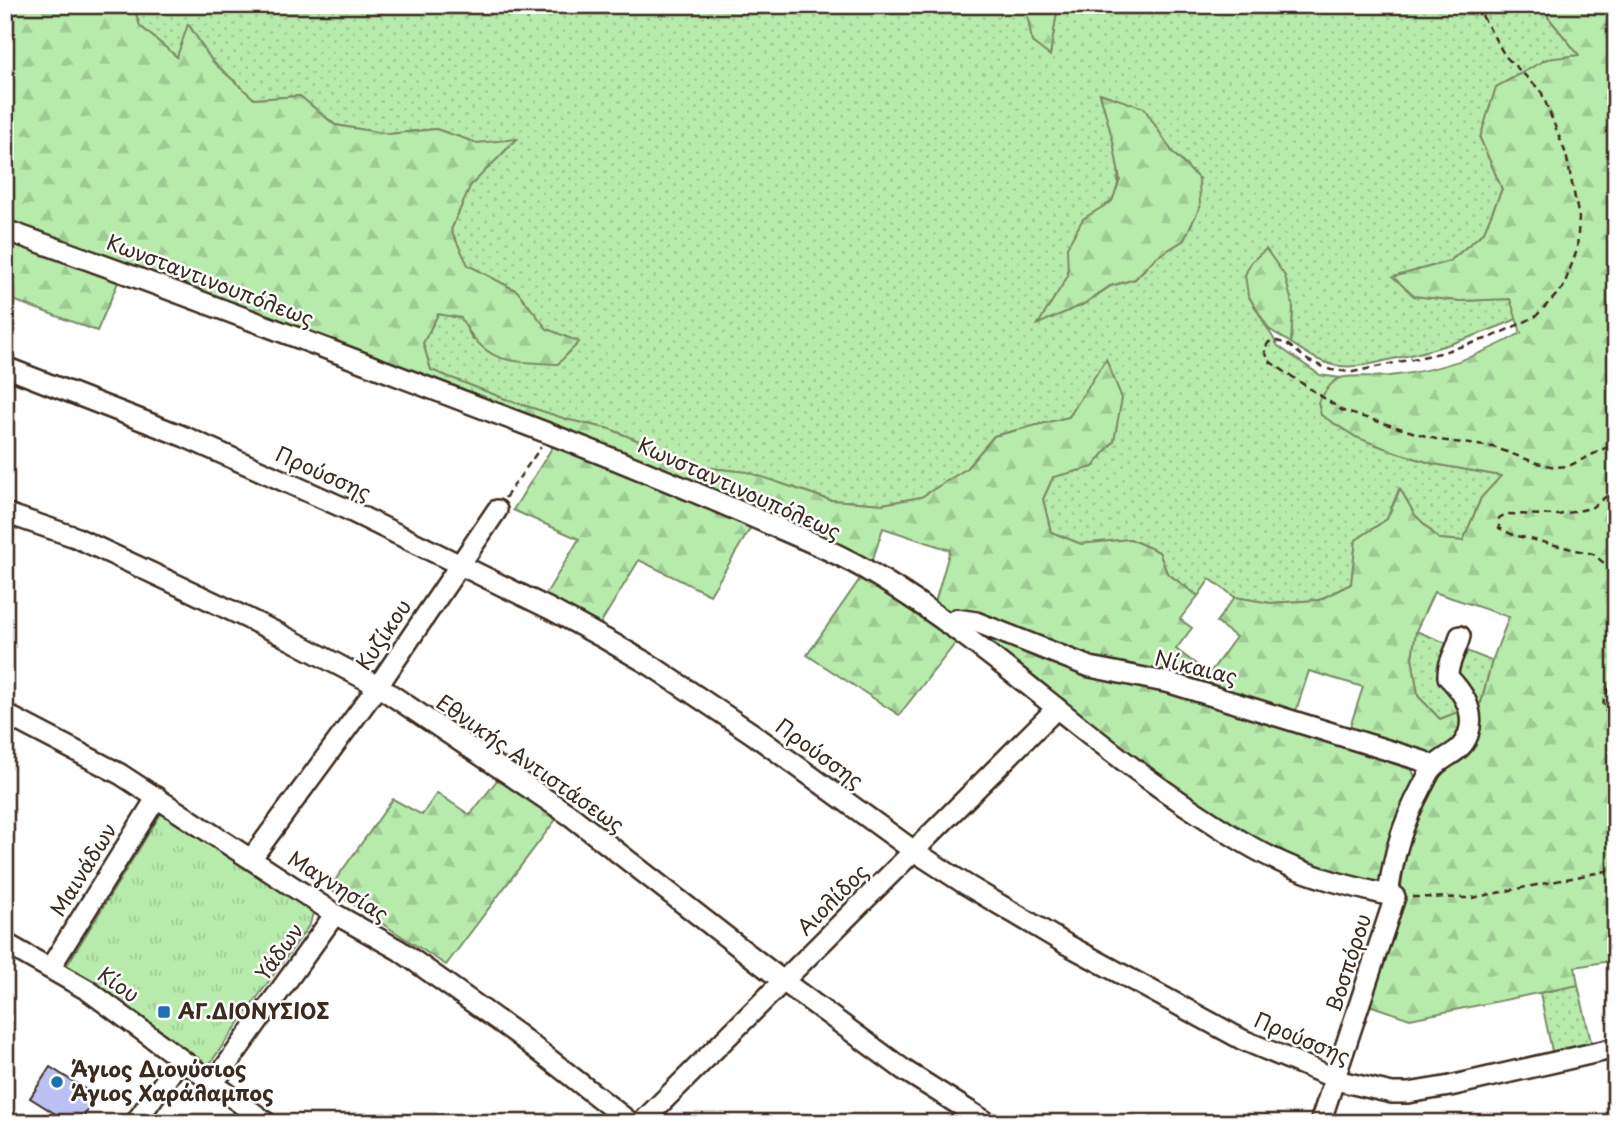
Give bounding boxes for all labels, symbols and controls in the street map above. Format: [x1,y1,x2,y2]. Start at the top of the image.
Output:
street label: Κωνσταντινουπόλεως [103,225,319,333]
street label: Κωνσταντινουπόλεως [633,428,847,546]
street label: Προύσσης [271,437,377,507]
street label: Κυζίκου [347,592,418,676]
street label: Νίκαιας [1152,640,1241,692]
street label: Εθνικής Αντιστάσεως [431,685,632,840]
street label: Προύσσης [770,710,871,795]
street label: Μαινάδων [41,816,124,922]
street label: Μαγνησίας [282,842,396,929]
street label: Αιολίδος [789,856,875,942]
street label: Βοσπόρου [1316,909,1378,1016]
street label: Υάδων [246,915,310,987]
street label: Κίου [92,957,147,1009]
place label: ΑΓ.ΔΙΟΝΥΣΙΟΣ [178,994,330,1026]
street label: Προύσσης [1250,1003,1356,1072]
marker: ΑΓ.ΔΙΟΝΥΣΙΟΣ [156,1004,172,1020]
place label: Άγιος Διονύσιος Άγιος Χαράλαμπος [71,1052,273,1108]
marker: Άγιος Διονύσιος Άγιος Χαράλαμπος [49,1074,65,1090]

